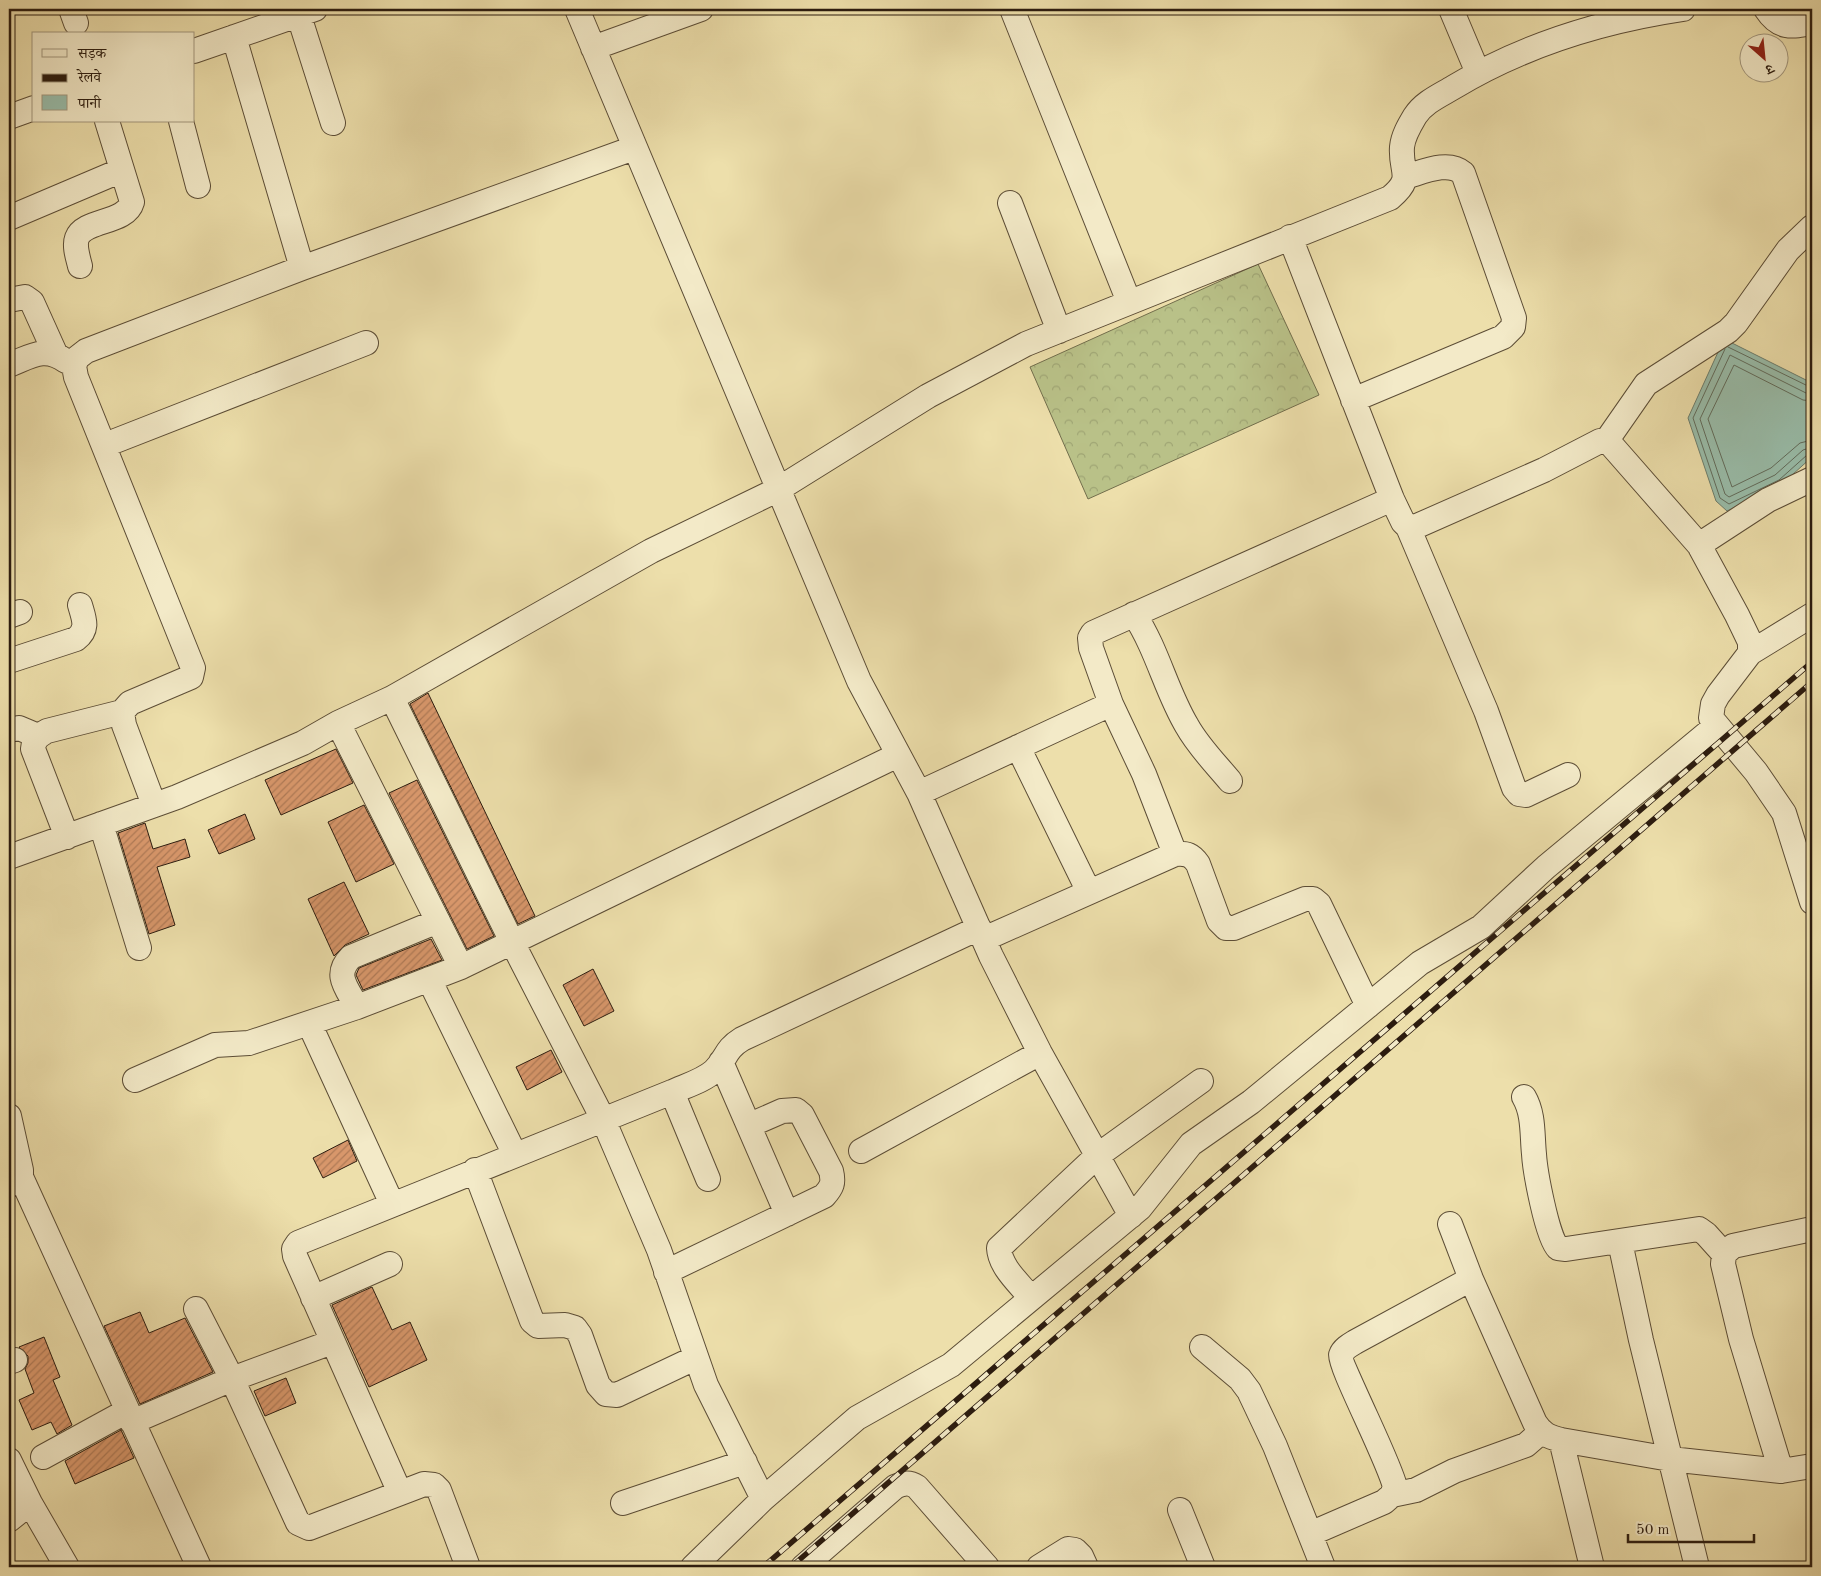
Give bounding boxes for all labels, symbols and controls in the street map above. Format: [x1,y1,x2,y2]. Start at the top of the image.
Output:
legend [32,32,195,122]
north arrow [1738,32,1788,82]
text: सड़क [77,47,107,62]
text: उ [1762,60,1777,77]
text: रेलवे [76,68,102,86]
text: पानी [77,95,102,112]
scale bar [1628,1511,1755,1543]
text: 50 m [1636,1523,1670,1538]

